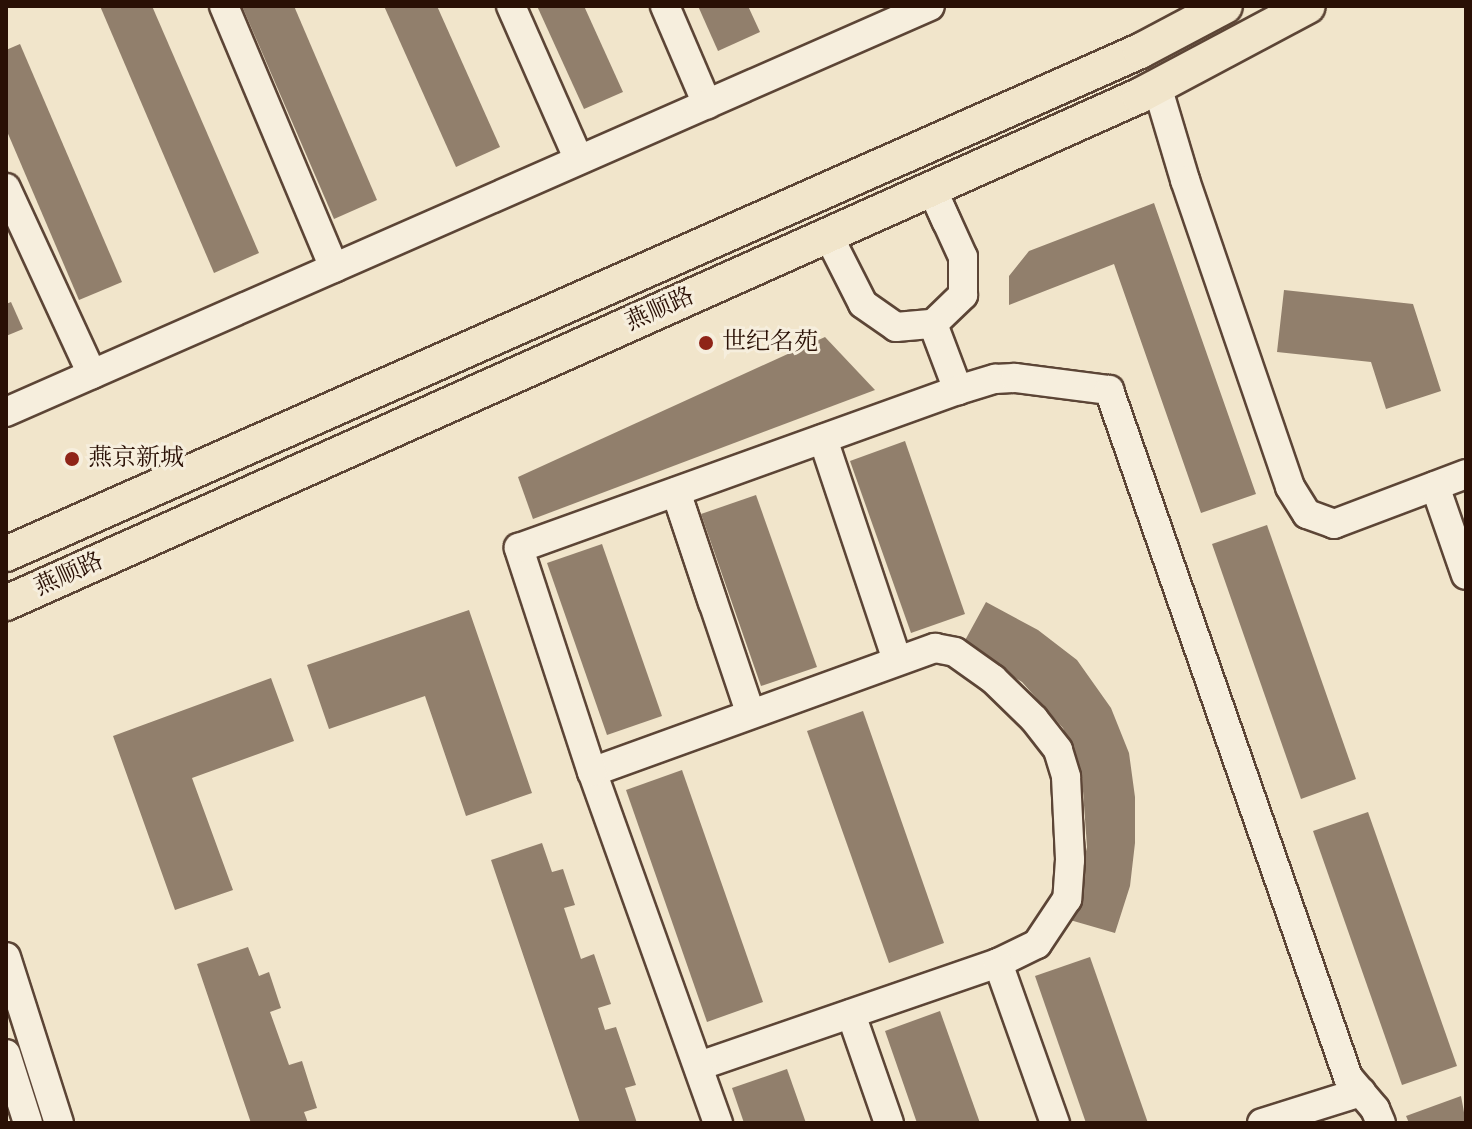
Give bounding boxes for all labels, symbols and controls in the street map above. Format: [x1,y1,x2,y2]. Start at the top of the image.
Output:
street label: 燕顺路 [621,282,699,338]
place label: 世纪名苑 [722,329,818,357]
marker: 世纪名苑 [697,334,715,352]
place label: 燕京新城 [88,445,184,473]
marker: 燕京新城 [63,450,81,468]
street label: 燕顺路 [30,547,108,603]

